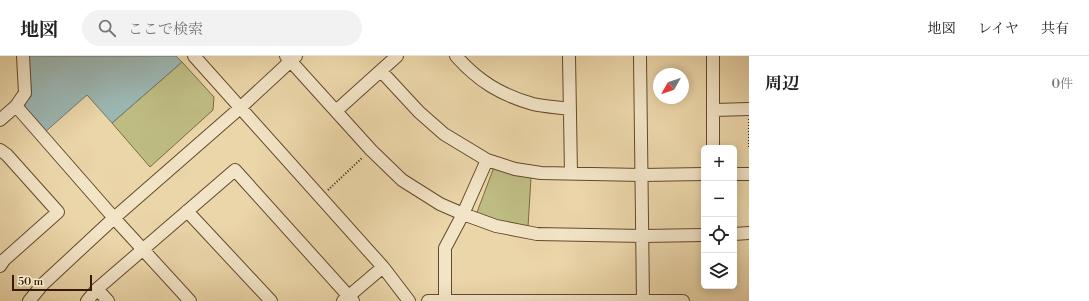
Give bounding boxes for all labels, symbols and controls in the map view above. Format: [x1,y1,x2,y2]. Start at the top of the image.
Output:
search box [82,10,362,46]
icon: search [96,17,118,39]
text: 地図 [20,18,58,42]
text: ここで検索 [128,20,203,39]
text: 地図 [928,20,956,38]
text: レイヤ [978,20,1019,38]
text: 共有 [1041,20,1069,38]
north arrow [653,68,689,104]
text: 周辺 [765,73,799,95]
text: 0件 [1051,76,1073,92]
map controls [701,145,737,289]
button: + [701,145,737,181]
button: − [701,181,737,217]
button: locate [701,217,737,253]
button: layers [701,253,737,289]
scale bar [12,273,92,292]
text: 50 m [18,275,43,289]

